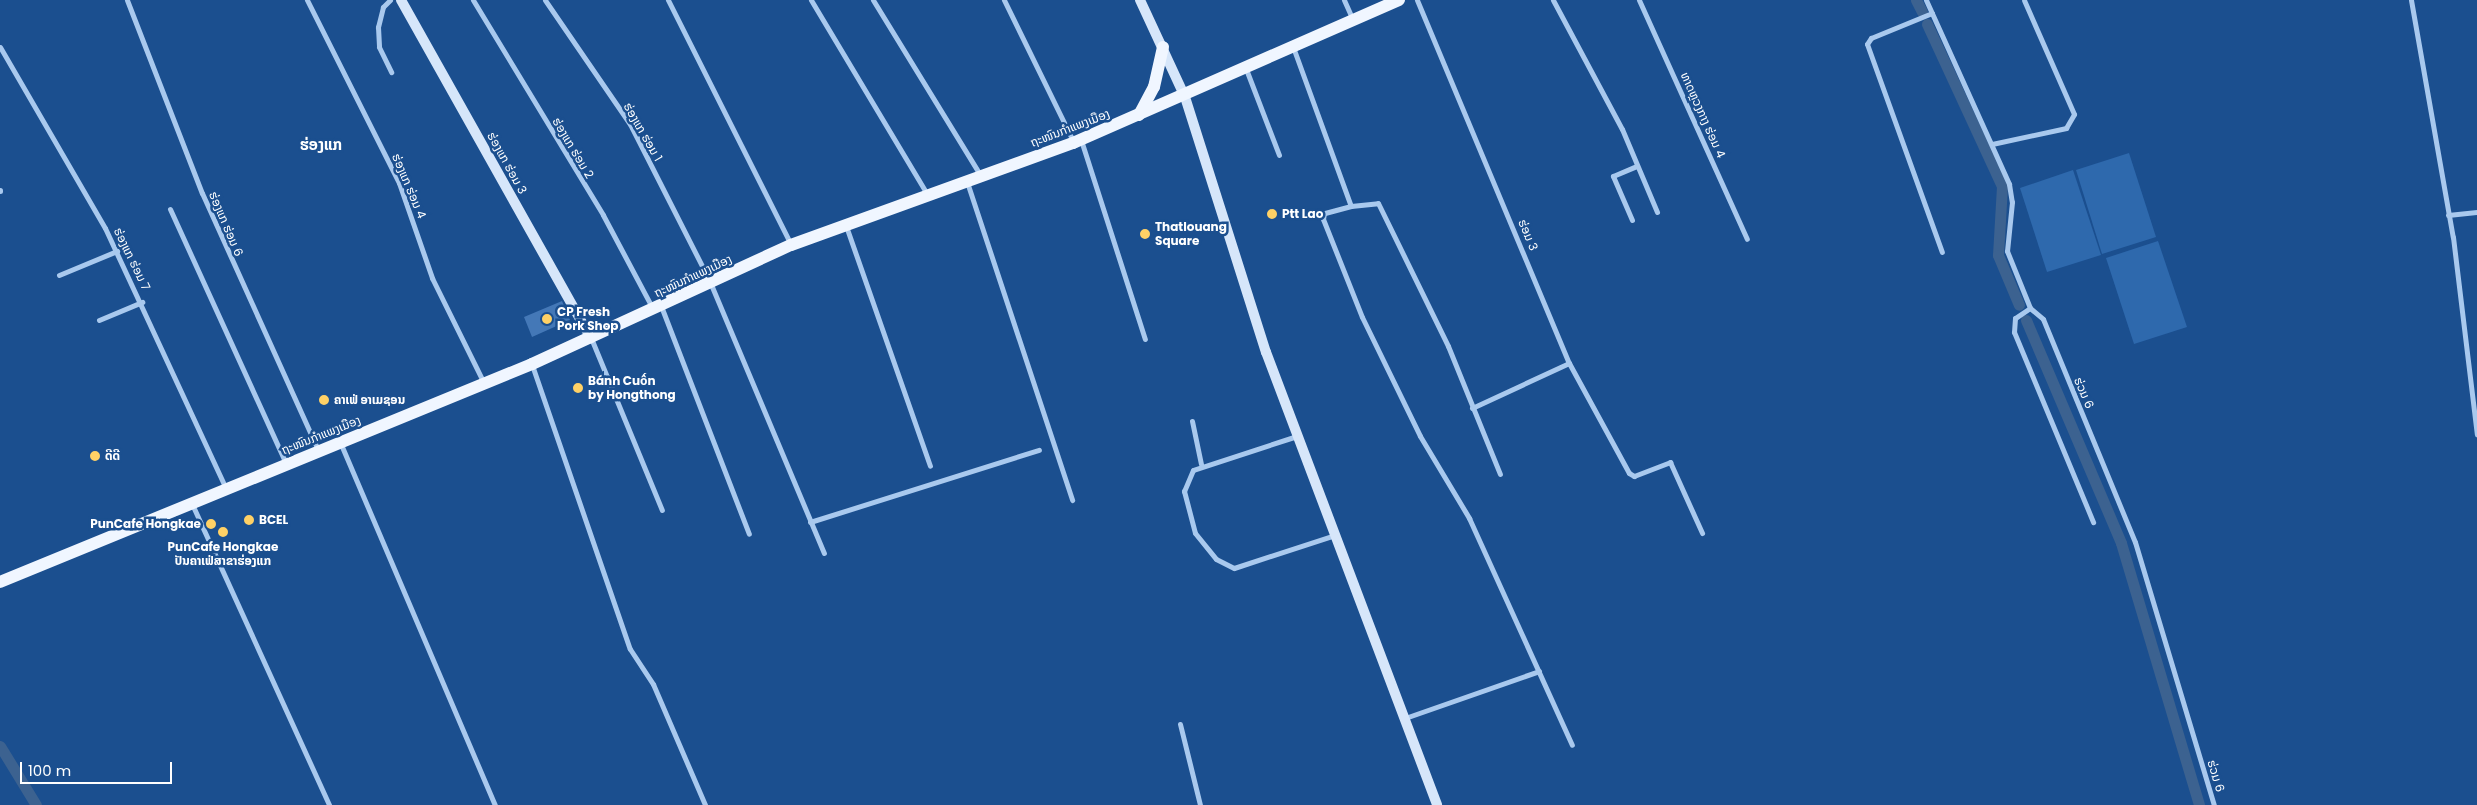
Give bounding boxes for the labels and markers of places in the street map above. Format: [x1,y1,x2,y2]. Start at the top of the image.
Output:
place label: Ptt Lao [1282,207,1323,221]
marker: Ptt Lao [1266,208,1278,220]
place label: Thatlouang Square [1155,220,1227,248]
marker: Thatlouang Square [1139,228,1151,240]
place label: CP Fresh Pork Shop [557,305,618,333]
marker: CP Fresh Pork Shop [541,313,553,325]
place label: Bánh Cuốn by Hongthong [588,374,676,402]
marker: Bánh Cuốn by Hongthong [572,382,584,394]
place label: ຄາເຟ່ ອາເມຊອນ [334,393,405,407]
marker: ຄາເຟ່ ອາເມຊອນ [318,394,330,406]
place label: ດີດີ [105,449,120,463]
marker: ດີດີ [89,450,101,462]
place label: BCEL [259,513,288,527]
marker: BCEL [243,514,255,526]
place label: PunCafe Hongkae [90,517,201,531]
marker: PunCafe Hongkae [205,518,217,530]
marker: PunCafe Hongkae ປັນຄາເຟ່ສາຂາຮ່ອງແກ [217,526,229,538]
place label: PunCafe Hongkae ປັນຄາເຟ່ສາຂາຮ່ອງແກ [168,540,278,568]

